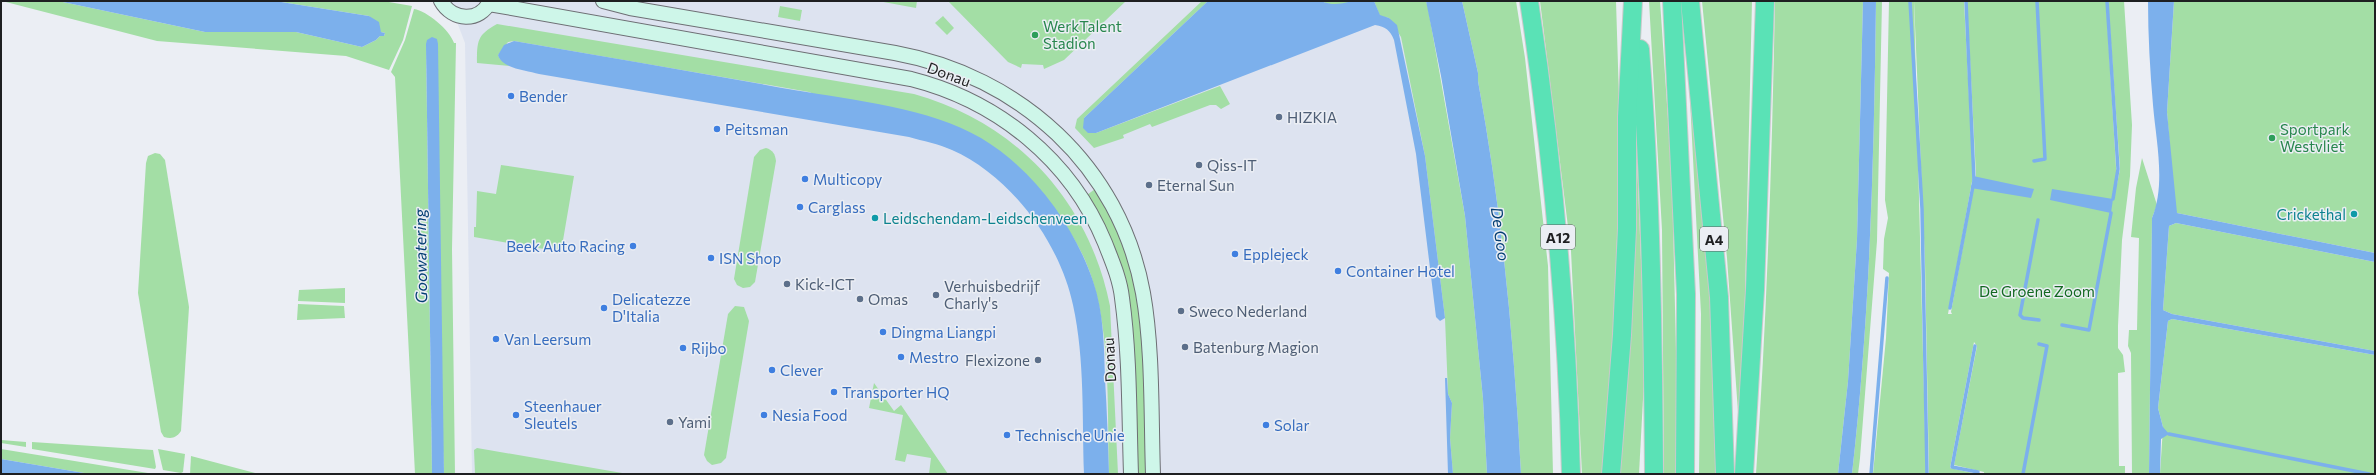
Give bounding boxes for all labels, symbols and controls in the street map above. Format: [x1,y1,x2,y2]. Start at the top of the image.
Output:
place label: WerkTalent Stadion [1043,17,1122,52]
marker: WerkTalent Stadion [1030,30,1040,40]
street label: Donau [925,58,973,90]
place label: Bender [519,87,568,105]
marker: Bender [506,91,516,101]
place label: HIZKIA [1287,108,1337,126]
marker: HIZKIA [1274,112,1284,122]
place label: Peitsman [725,120,788,138]
place label: Sportpark Westvliet [2280,120,2350,155]
marker: Peitsman [712,124,722,134]
marker: Sportpark Westvliet [2267,133,2277,143]
place label: Qiss-IT [1207,156,1257,174]
marker: Qiss-IT [1194,160,1204,170]
place label: Multicopy [813,170,883,188]
marker: Multicopy [800,174,810,184]
place label: Eternal Sun [1157,176,1235,194]
marker: Eternal Sun [1144,180,1154,190]
place label: Carglass [808,198,866,216]
marker: Carglass [795,202,805,212]
place label: Crickethal [2276,205,2346,223]
water label: De Goo [1488,206,1514,262]
water label: Goowatering [410,207,430,303]
place label: Leidschendam-Leidschenveen [883,209,1087,227]
marker: Crickethal [2349,209,2359,219]
marker: Leidschendam-Leidschenveen [870,213,880,223]
road number: A12 [1541,225,1575,249]
road number: A4 [1700,227,1728,251]
place label: Beek Auto Racing [506,237,625,255]
marker: Beek Auto Racing [628,241,638,251]
place label: Epplejeck [1243,245,1309,263]
place label: ISN Shop [719,249,782,267]
marker: Epplejeck [1230,249,1240,259]
marker: ISN Shop [706,253,716,263]
place label: Container Hotel [1346,262,1455,280]
marker: Container Hotel [1333,266,1343,276]
place label: Kick-ICT [795,275,855,293]
place label: Verhuisbedrijf Charly's [944,277,1040,312]
marker: Kick-ICT [782,279,792,289]
park label: De Groene Zoom [1979,282,2095,300]
place label: Delicatezze D'Italia [612,290,691,325]
place label: Omas [868,290,908,308]
marker: Verhuisbedrijf Charly's [931,290,941,300]
marker: Omas [855,294,865,304]
place label: Sweco Nederland [1189,302,1307,320]
marker: Delicatezze D'Italia [599,303,609,313]
marker: Sweco Nederland [1176,306,1186,316]
place label: Dingma Liangpi [891,323,996,341]
marker: Dingma Liangpi [878,327,888,337]
place label: Van Leersum [504,330,591,348]
marker: Van Leersum [491,334,501,344]
street label: Donau [1099,337,1119,383]
place label: Batenburg Magion [1193,338,1319,356]
place label: Rijbo [691,339,727,357]
marker: Batenburg Magion [1180,342,1190,352]
marker: Rijbo [678,343,688,353]
place label: Mestro [909,348,959,366]
place label: Flexizone [965,351,1030,369]
marker: Mestro [896,352,906,362]
marker: Flexizone [1033,355,1043,365]
place label: Clever [780,361,823,379]
marker: Clever [767,365,777,375]
place label: Transporter HQ [842,383,950,401]
marker: Transporter HQ [829,387,839,397]
place label: Steenhauer Sleutels [524,397,602,432]
place label: Nesia Food [772,406,847,424]
marker: Steenhauer Sleutels [511,410,521,420]
marker: Nesia Food [759,410,769,420]
place label: Yami [678,413,711,431]
place label: Solar [1274,416,1309,434]
marker: Yami [665,417,675,427]
marker: Solar [1261,420,1271,430]
place label: Technische Unie [1015,426,1125,444]
marker: Technische Unie [1002,430,1012,440]

